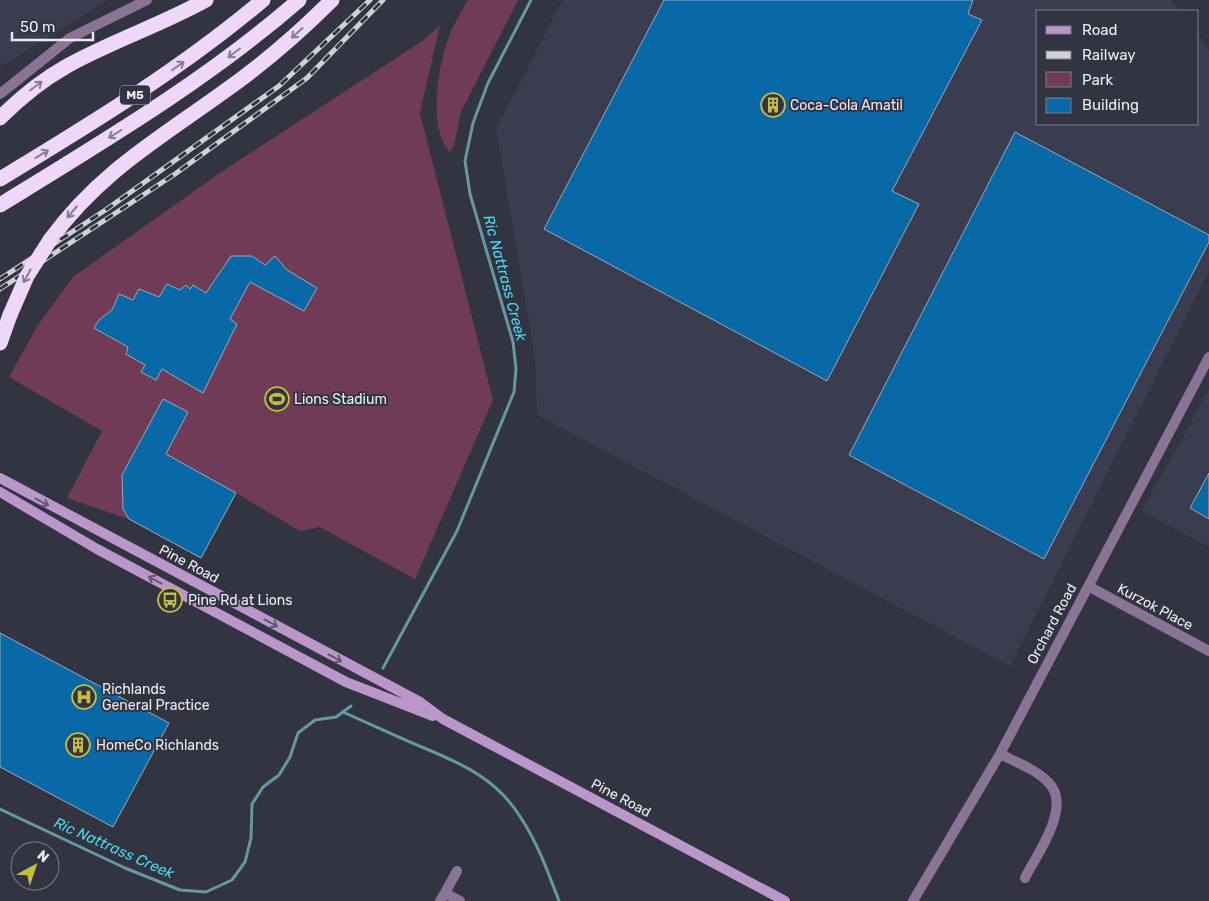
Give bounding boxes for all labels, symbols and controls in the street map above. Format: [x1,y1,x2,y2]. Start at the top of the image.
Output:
scale bar [12,10,94,42]
legend [1036,10,1199,125]
text: 50 m [20,18,55,36]
text: Road [1082,21,1118,39]
one-way arrow [290,27,303,39]
text: Railway [1082,46,1136,64]
one-way arrow [227,48,241,58]
one-way arrow [171,60,184,71]
text: Park [1082,71,1113,89]
one-way arrow [29,81,43,91]
road number: M5 [120,86,150,104]
building icon: Coca-Cola Amatil [760,92,786,118]
text: Building [1082,96,1139,114]
place label: Coca-Cola Amatil [790,97,903,114]
one-way arrow [109,129,123,139]
one-way arrow [34,148,48,158]
one-way arrow [66,205,77,218]
water label: Ric Nattrass Creek [479,213,531,343]
one-way arrow [22,268,32,283]
sports icon: Lions Stadium [264,386,290,412]
place label: Lions Stadium [294,391,387,408]
one-way arrow [35,497,50,507]
street label: Pine Road [156,541,222,587]
one-way arrow [148,575,163,585]
street label: Kurzok Place [1114,580,1196,634]
street label: Orchard Road [1024,581,1080,667]
bus stop icon: Pine Rd at Lions [157,587,183,613]
place label: Pine Rd at Lions [188,592,292,609]
one-way arrow [263,619,278,628]
one-way arrow [328,653,342,663]
place label: Richlands General Practice [102,681,210,714]
hospital icon: Richlands General Practice [71,684,97,710]
building icon: HomeCo Richlands [65,732,91,758]
place label: HomeCo Richlands [96,737,219,754]
street label: Pine Road [588,775,654,821]
water label: Ric Nattrass Creek [51,813,177,883]
north arrow [10,841,60,891]
text: N [34,847,52,866]

